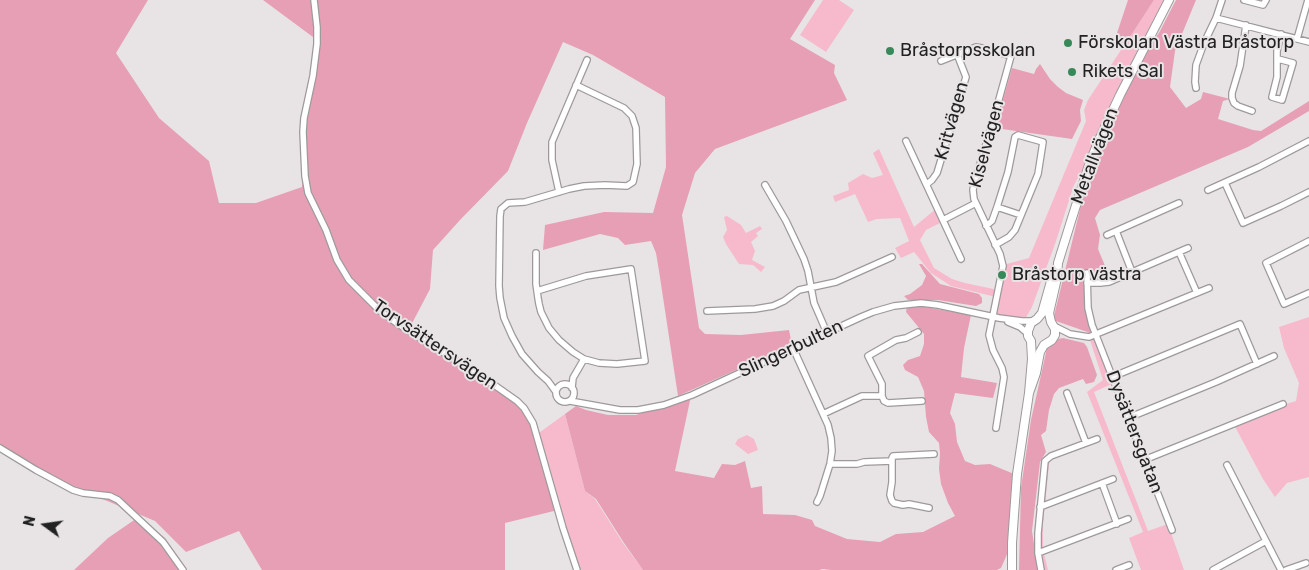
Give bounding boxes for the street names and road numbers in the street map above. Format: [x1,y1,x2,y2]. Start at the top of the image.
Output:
street label: Kritvägen [931,79,973,163]
street label: Kiselvägen [965,98,1009,190]
street label: Metallvägen [1067,105,1123,207]
street label: Torvsättersvägen [369,295,501,395]
street label: Slingerbulten [735,315,847,383]
street label: Dysättersgatan [1101,368,1167,496]

